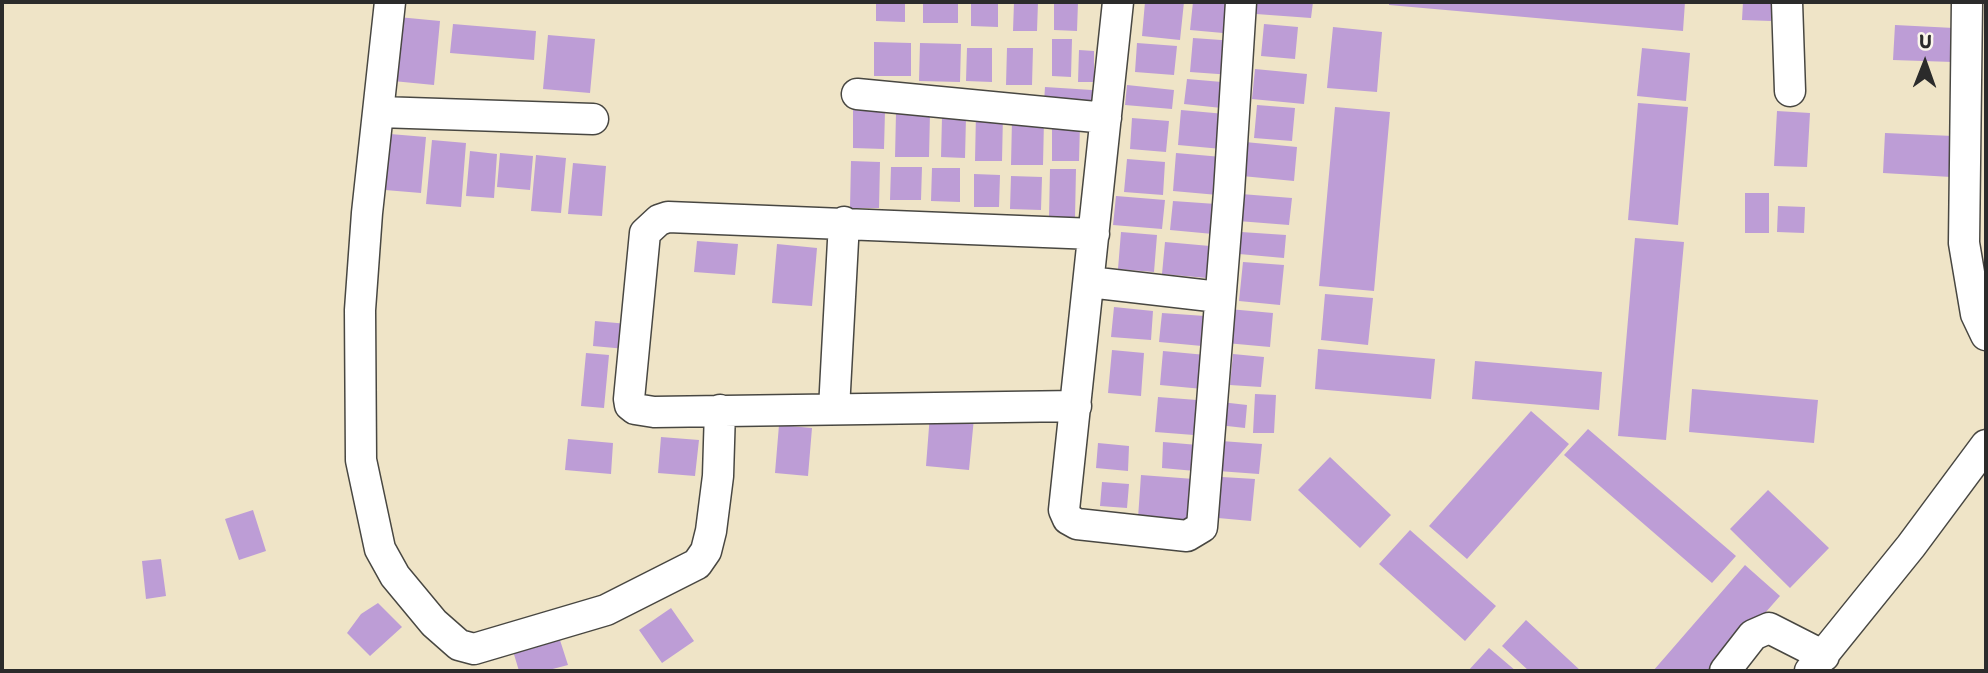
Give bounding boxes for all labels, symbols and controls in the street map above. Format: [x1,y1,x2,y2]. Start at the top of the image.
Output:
north arrow [1890,28,1960,98]
text: U [1919,29,1932,54]

